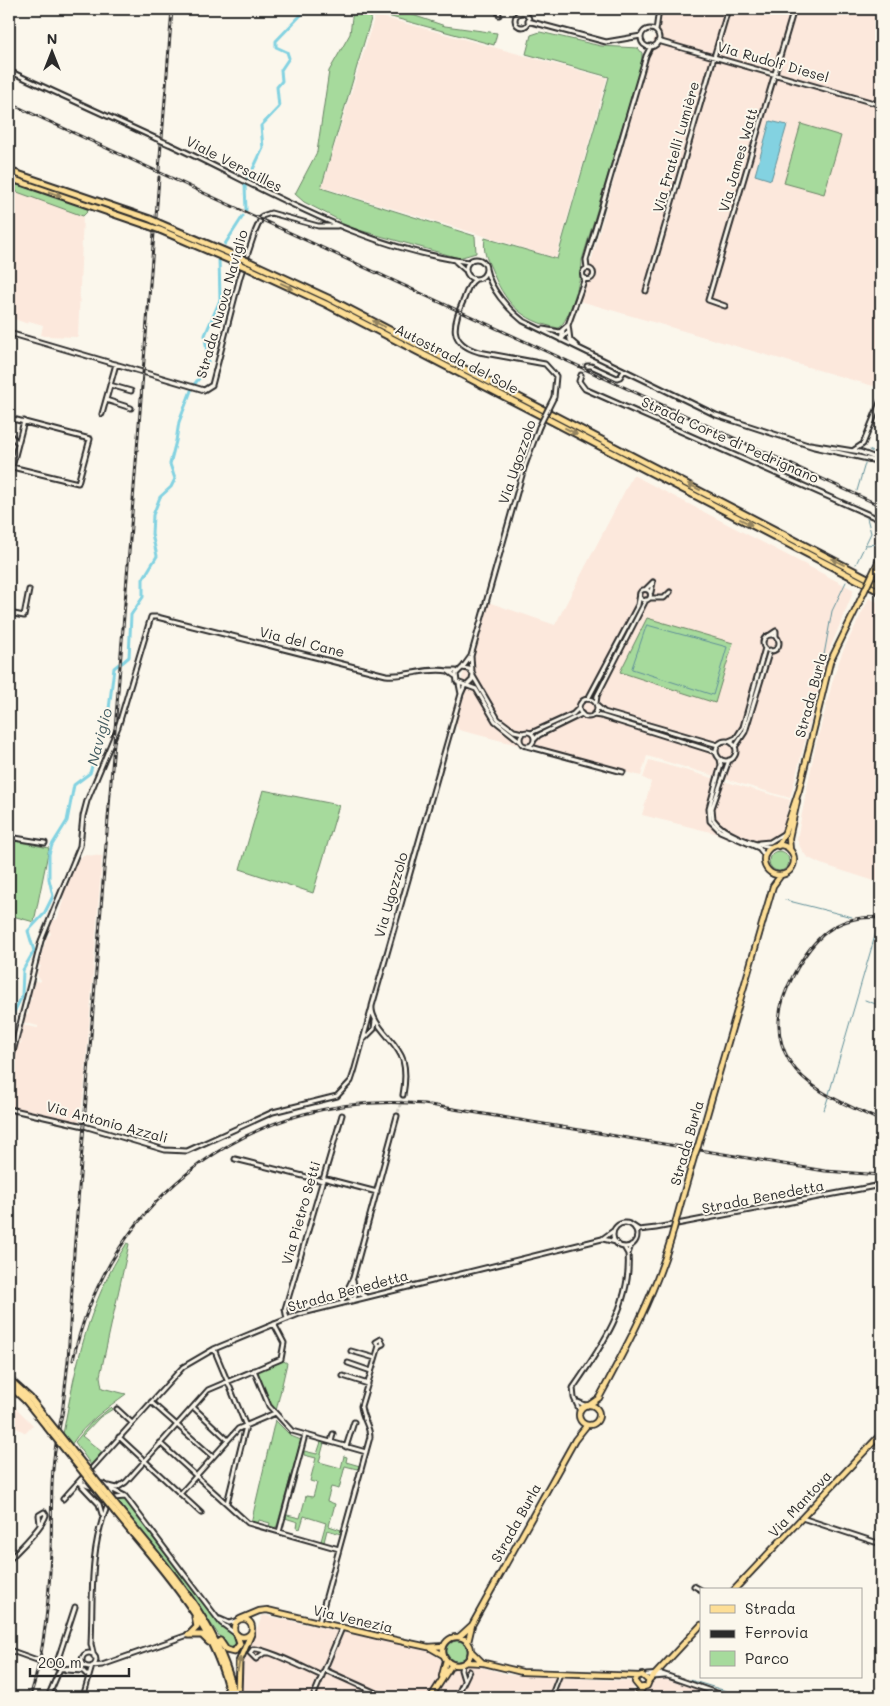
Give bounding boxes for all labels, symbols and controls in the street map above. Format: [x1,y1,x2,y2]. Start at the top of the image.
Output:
north arrow [28,28,78,78]
text: N [47,29,57,48]
street label: Via Rudolf Diesel [715,36,831,87]
street label: Via Fratelli Lumière [648,79,703,215]
street label: Via James Watt [714,106,761,214]
street label: Viale Versailles [183,131,286,196]
one-way arrow [48,190,63,198]
street label: Strada Nuova Naviglio [191,227,252,380]
one-way arrow [280,283,294,291]
street label: Autostrada del Sole [392,319,522,398]
one-way arrow [371,320,386,328]
street label: Strada Corte di Pedrignano [639,392,822,487]
street label: Via Ugozzolo [493,417,540,507]
one-way arrow [564,427,578,435]
one-way arrow [687,483,701,491]
one-way arrow [739,518,754,526]
one-way arrow [831,558,845,566]
street label: Via del Cane [258,622,347,661]
street label: Strada Burla [790,650,831,740]
water label: Naviglio [82,706,116,768]
street label: Via Ugozzolo [369,850,412,940]
street label: Via Antonio Azzali [44,1096,170,1147]
street label: Strada Burla [665,1098,708,1188]
street label: Via Pietro Setti [277,1159,324,1267]
street label: Strada Benedetta [700,1175,826,1218]
street label: Strada Benedetta [285,1265,410,1316]
street label: Via Mantova [764,1466,835,1541]
street label: Strada Burla [486,1480,545,1566]
legend [700,1588,862,1678]
text: Strada [745,1598,796,1618]
street label: Via Venezia [311,1600,395,1637]
text: Ferrovia [745,1622,809,1642]
scale bar [30,1646,129,1678]
text: Parco [745,1648,789,1668]
text: 200 m [38,1652,82,1672]
one-way arrow [235,1657,243,1672]

